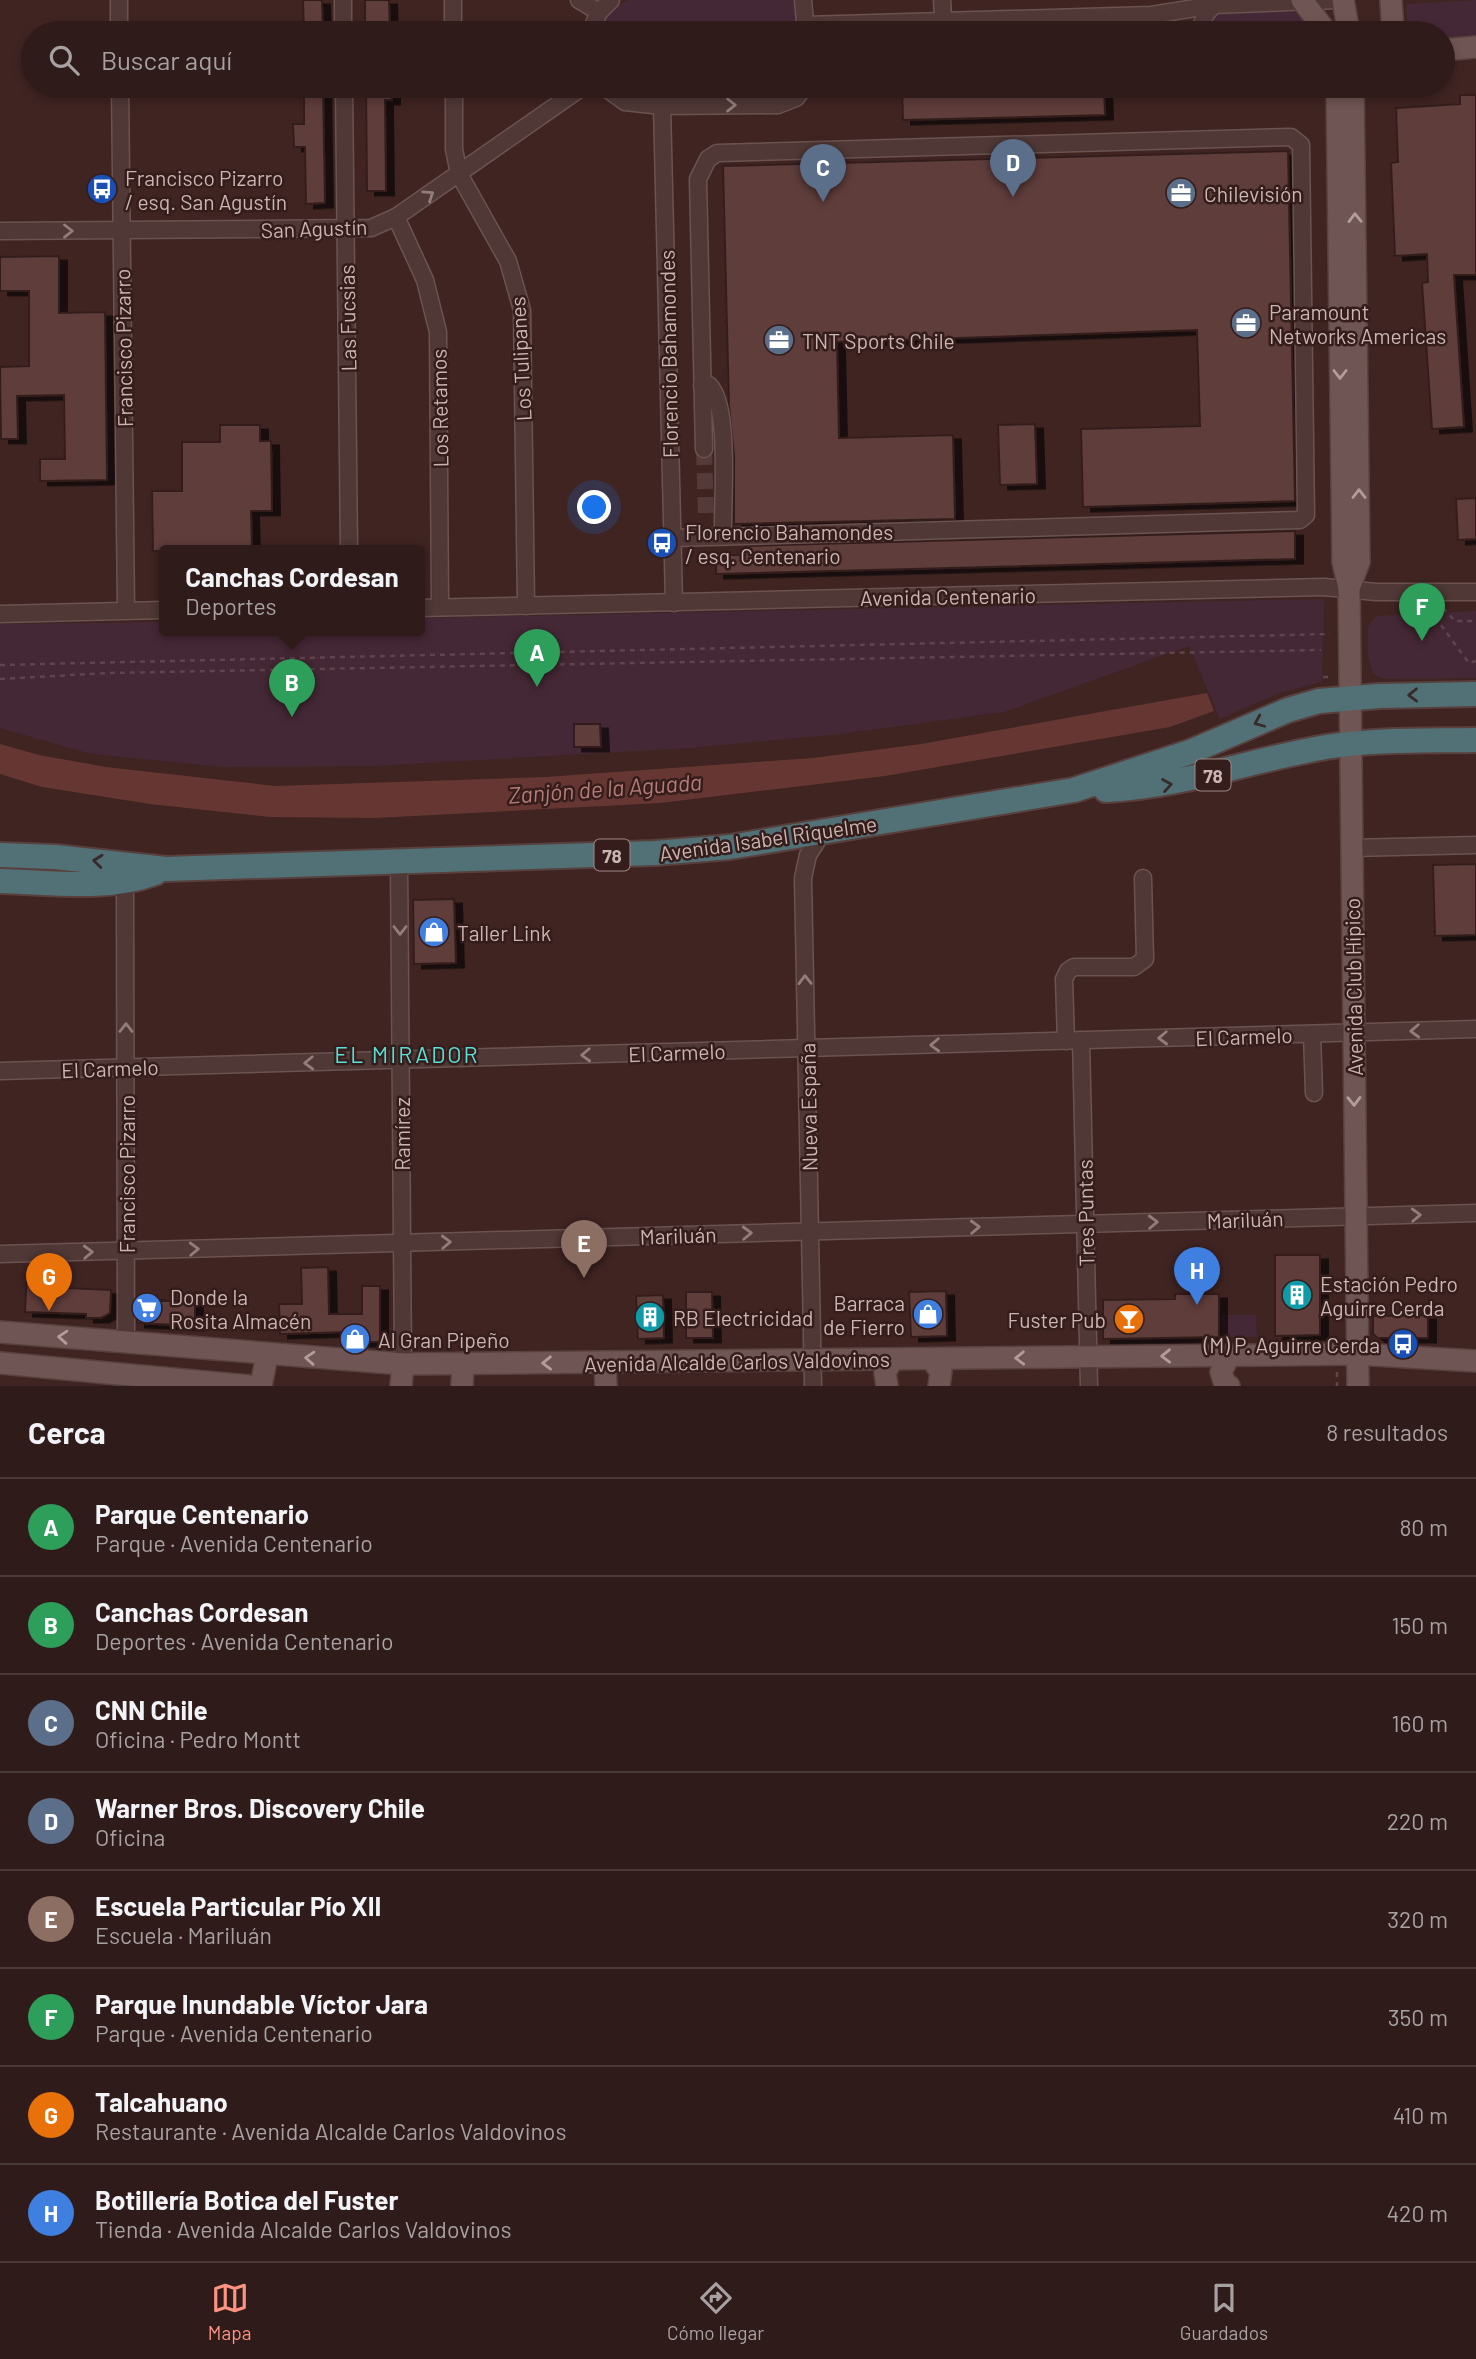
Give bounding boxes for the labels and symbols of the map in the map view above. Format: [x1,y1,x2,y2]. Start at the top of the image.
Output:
one-way arrow [726,97,736,113]
pin: D [990,139,1036,197]
pin: C [800,144,846,202]
place label: Francisco Pizarro / esq. San Agustín [125,165,287,214]
bus stop icon: Francisco Pizarro / esq. San Agustín [85,172,119,206]
office icon: Chilevisión [1164,176,1198,210]
place label: Chilevisión [1204,181,1303,206]
one-way arrow [421,191,434,203]
one-way arrow [1347,212,1363,222]
street label: San Agustín [260,214,368,242]
one-way arrow [63,223,74,239]
street label: Florencio Bahamondes [654,250,682,458]
street label: Las Fucsias [334,264,360,372]
street label: Francisco Pizarro [109,269,137,427]
street label: Los Tulipanes [504,296,536,422]
place label: Paramount Networks Americas [1269,299,1446,348]
office icon: Paramount Networks Americas [1229,306,1263,340]
office icon: TNT Sports Chile [762,323,796,357]
place label: TNT Sports Chile [802,328,955,353]
street label: Los Retamos [425,348,453,468]
one-way arrow [1332,370,1348,380]
one-way arrow [1351,488,1366,499]
your location [577,490,611,524]
place label: Florencio Bahamondes / esq. Centenario [685,519,893,568]
bus stop icon: Florencio Bahamondes / esq. Centenario [645,526,679,560]
street label: Avenida Centenario [860,582,1036,610]
pin: F [1399,583,1445,641]
pin: A [514,629,560,687]
pin: B [269,659,315,717]
one-way arrow [1407,687,1418,703]
one-way arrow [1254,714,1267,728]
road number: 78 [1196,760,1230,790]
water label: Zanjón de la Aguada [507,767,703,809]
one-way arrow [1161,777,1173,792]
street label: Avenida Isabel Riquelme [658,810,878,866]
road number: 78 [594,840,630,870]
one-way arrow [92,853,104,868]
street label: Avenida Club Hípico [1339,898,1367,1076]
shop icon: Taller Link [417,915,451,949]
place label: Taller Link [457,920,551,945]
one-way arrow [392,926,408,936]
one-way arrow [797,974,813,985]
street label: El Carmelo [1195,1022,1293,1050]
one-way arrow [118,1023,133,1034]
one-way arrow [1409,1023,1420,1038]
one-way arrow [1157,1030,1168,1046]
one-way arrow [930,1037,941,1052]
street label: El Carmelo [628,1038,726,1066]
district label: EL MIRADOR [334,1040,480,1068]
street label: Nueva España [794,1043,822,1171]
one-way arrow [580,1047,591,1062]
street label: El Carmelo [61,1054,159,1082]
one-way arrow [303,1055,314,1070]
street label: Francisco Pizarro [114,1095,139,1253]
one-way arrow [1346,1096,1362,1107]
street label: Ramírez [389,1097,414,1171]
street label: Tres Puntas [1072,1159,1098,1267]
street label: Mariluán [1206,1205,1284,1233]
one-way arrow [1411,1207,1422,1222]
one-way arrow [1148,1214,1159,1230]
one-way arrow [970,1219,980,1235]
pin: E [561,1220,607,1278]
street label: Mariluán [639,1221,717,1249]
one-way arrow [742,1226,753,1241]
one-way arrow [441,1234,452,1249]
one-way arrow [189,1241,200,1256]
one-way arrow [82,1244,93,1259]
pin: H [1174,1247,1220,1305]
pin: G [26,1253,72,1311]
place label: Estación Pedro Aguirre Cerda [1320,1271,1458,1320]
building icon: Estación Pedro Aguirre Cerda [1280,1278,1314,1312]
place label: Donde la Rosita Almacén [170,1284,311,1333]
place label: Barraca de Fierro [823,1290,905,1339]
supermarket icon: Donde la Rosita Almacén [130,1291,164,1325]
shop icon: Barraca de Fierro [911,1297,945,1331]
building icon: RB Electricidad [633,1300,667,1334]
bar icon: Fuster Pub [1112,1302,1146,1336]
place label: RB Electricidad [673,1305,813,1330]
place label: Fuster Pub [1008,1307,1106,1332]
shop icon: Al Gran Pipeño [338,1322,372,1356]
place label: Al Gran Pipeño [378,1327,510,1352]
bus stop icon: (M) P. Aguirre Cerda [1386,1327,1420,1361]
one-way arrow [57,1330,68,1345]
place label: (M) P. Aguirre Cerda [1203,1332,1380,1357]
street label: Avenida Alcalde Carlos Valdovinos [584,1346,890,1376]
one-way arrow [1160,1348,1171,1364]
one-way arrow [1014,1350,1025,1366]
one-way arrow [305,1351,316,1366]
one-way arrow [542,1355,552,1371]

